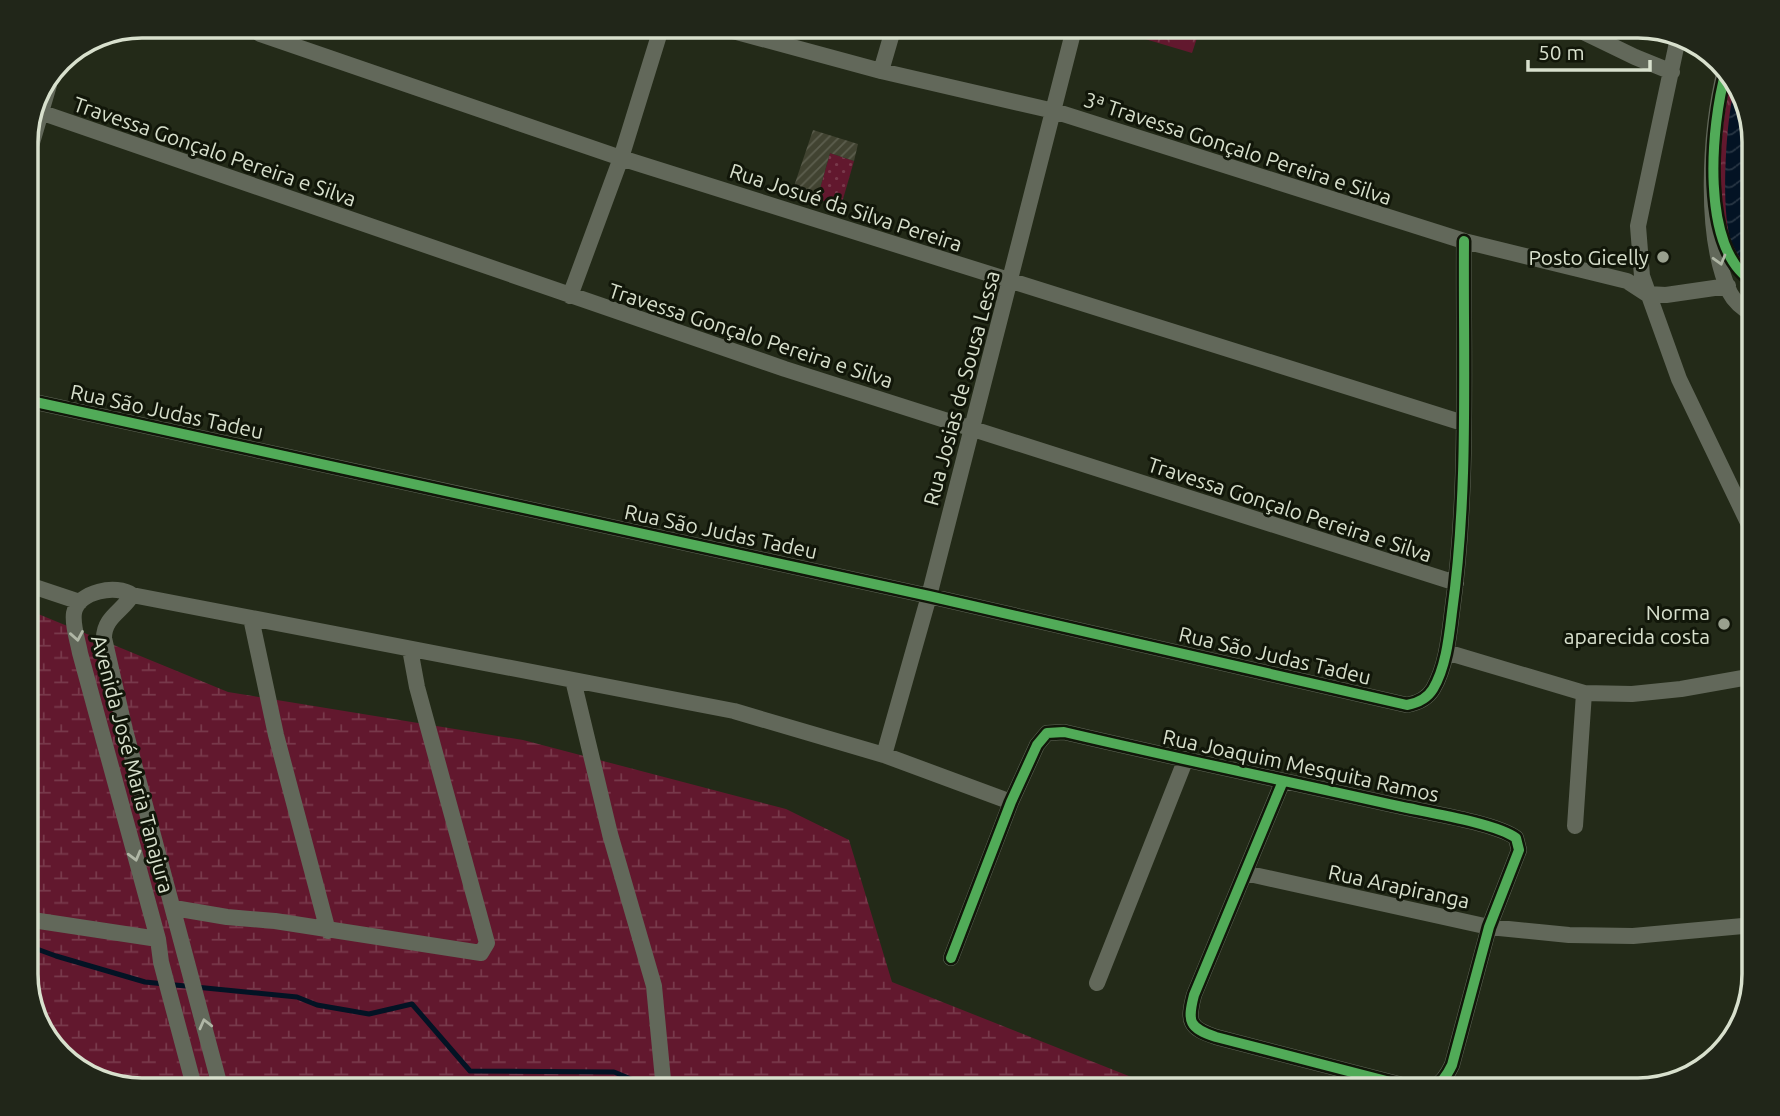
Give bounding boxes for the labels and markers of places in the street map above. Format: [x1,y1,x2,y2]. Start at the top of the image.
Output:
place label: Posto Gicelly [1529,245,1649,269]
marker: Posto Gicelly [1655,249,1671,265]
place label: Norma aparecida costa [1564,600,1710,648]
marker: Norma aparecida costa [1716,616,1732,632]

